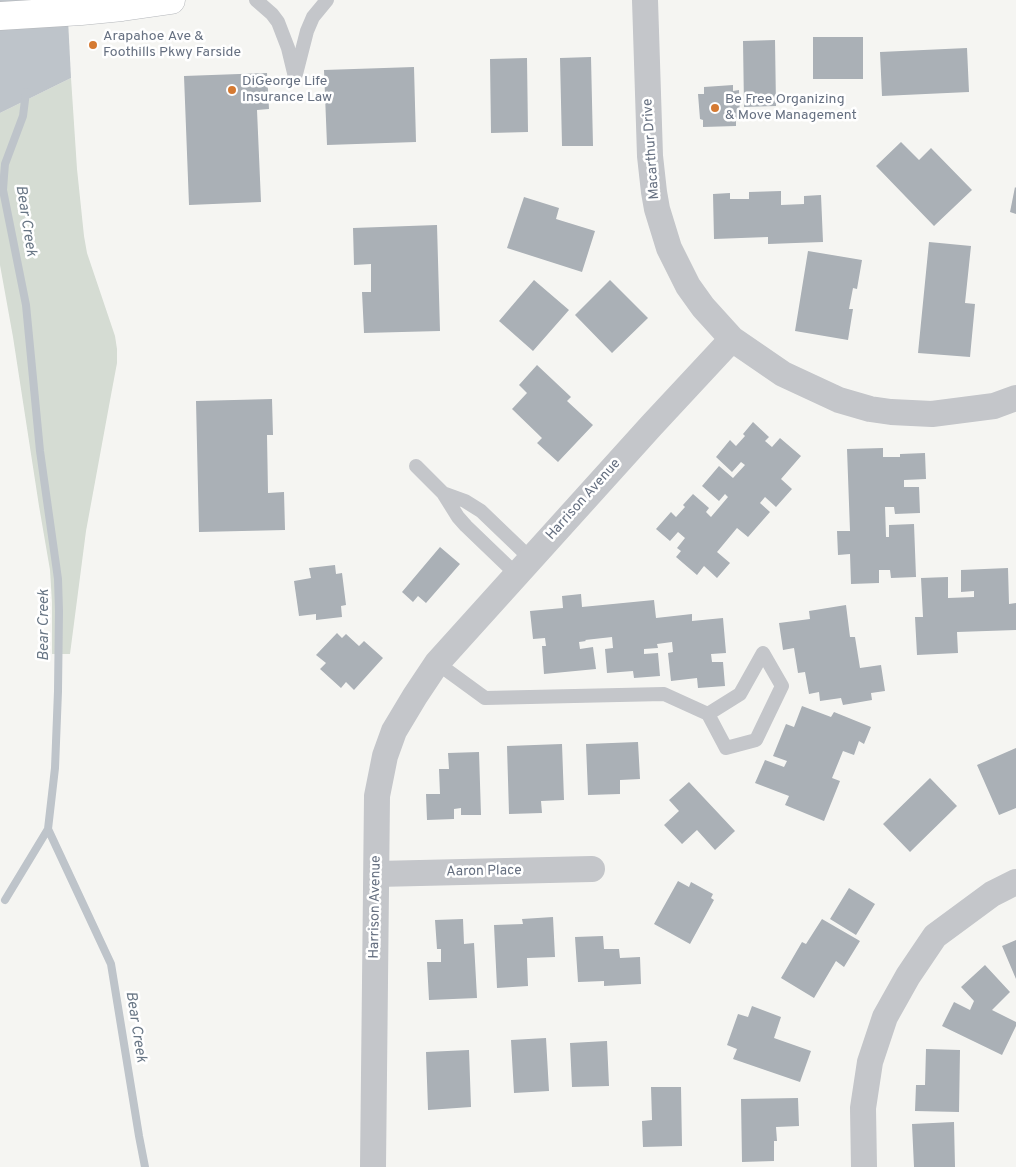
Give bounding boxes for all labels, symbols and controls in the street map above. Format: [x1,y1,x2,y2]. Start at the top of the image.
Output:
place label: Arapahoe Ave & Foothills Pkwy Farside [103,29,241,62]
marker: Arapahoe Ave & Foothills Pkwy Farside [87,39,99,51]
place label: DiGeorge Life Insurance Law [242,74,332,106]
marker: DiGeorge Life Insurance Law [226,84,238,96]
place label: Be Free Organizing & Move Management [725,92,857,124]
street label: Macarthur Drive [640,98,664,200]
marker: Be Free Organizing & Move Management [709,102,721,114]
water label: Bear Creek [10,184,40,258]
street label: Harrison Avenue [543,456,625,544]
water label: Bear Creek [36,589,54,661]
street label: Harrison Avenue [367,855,385,959]
street label: Aaron Place [446,863,522,881]
water label: Bear Creek [120,990,150,1064]

